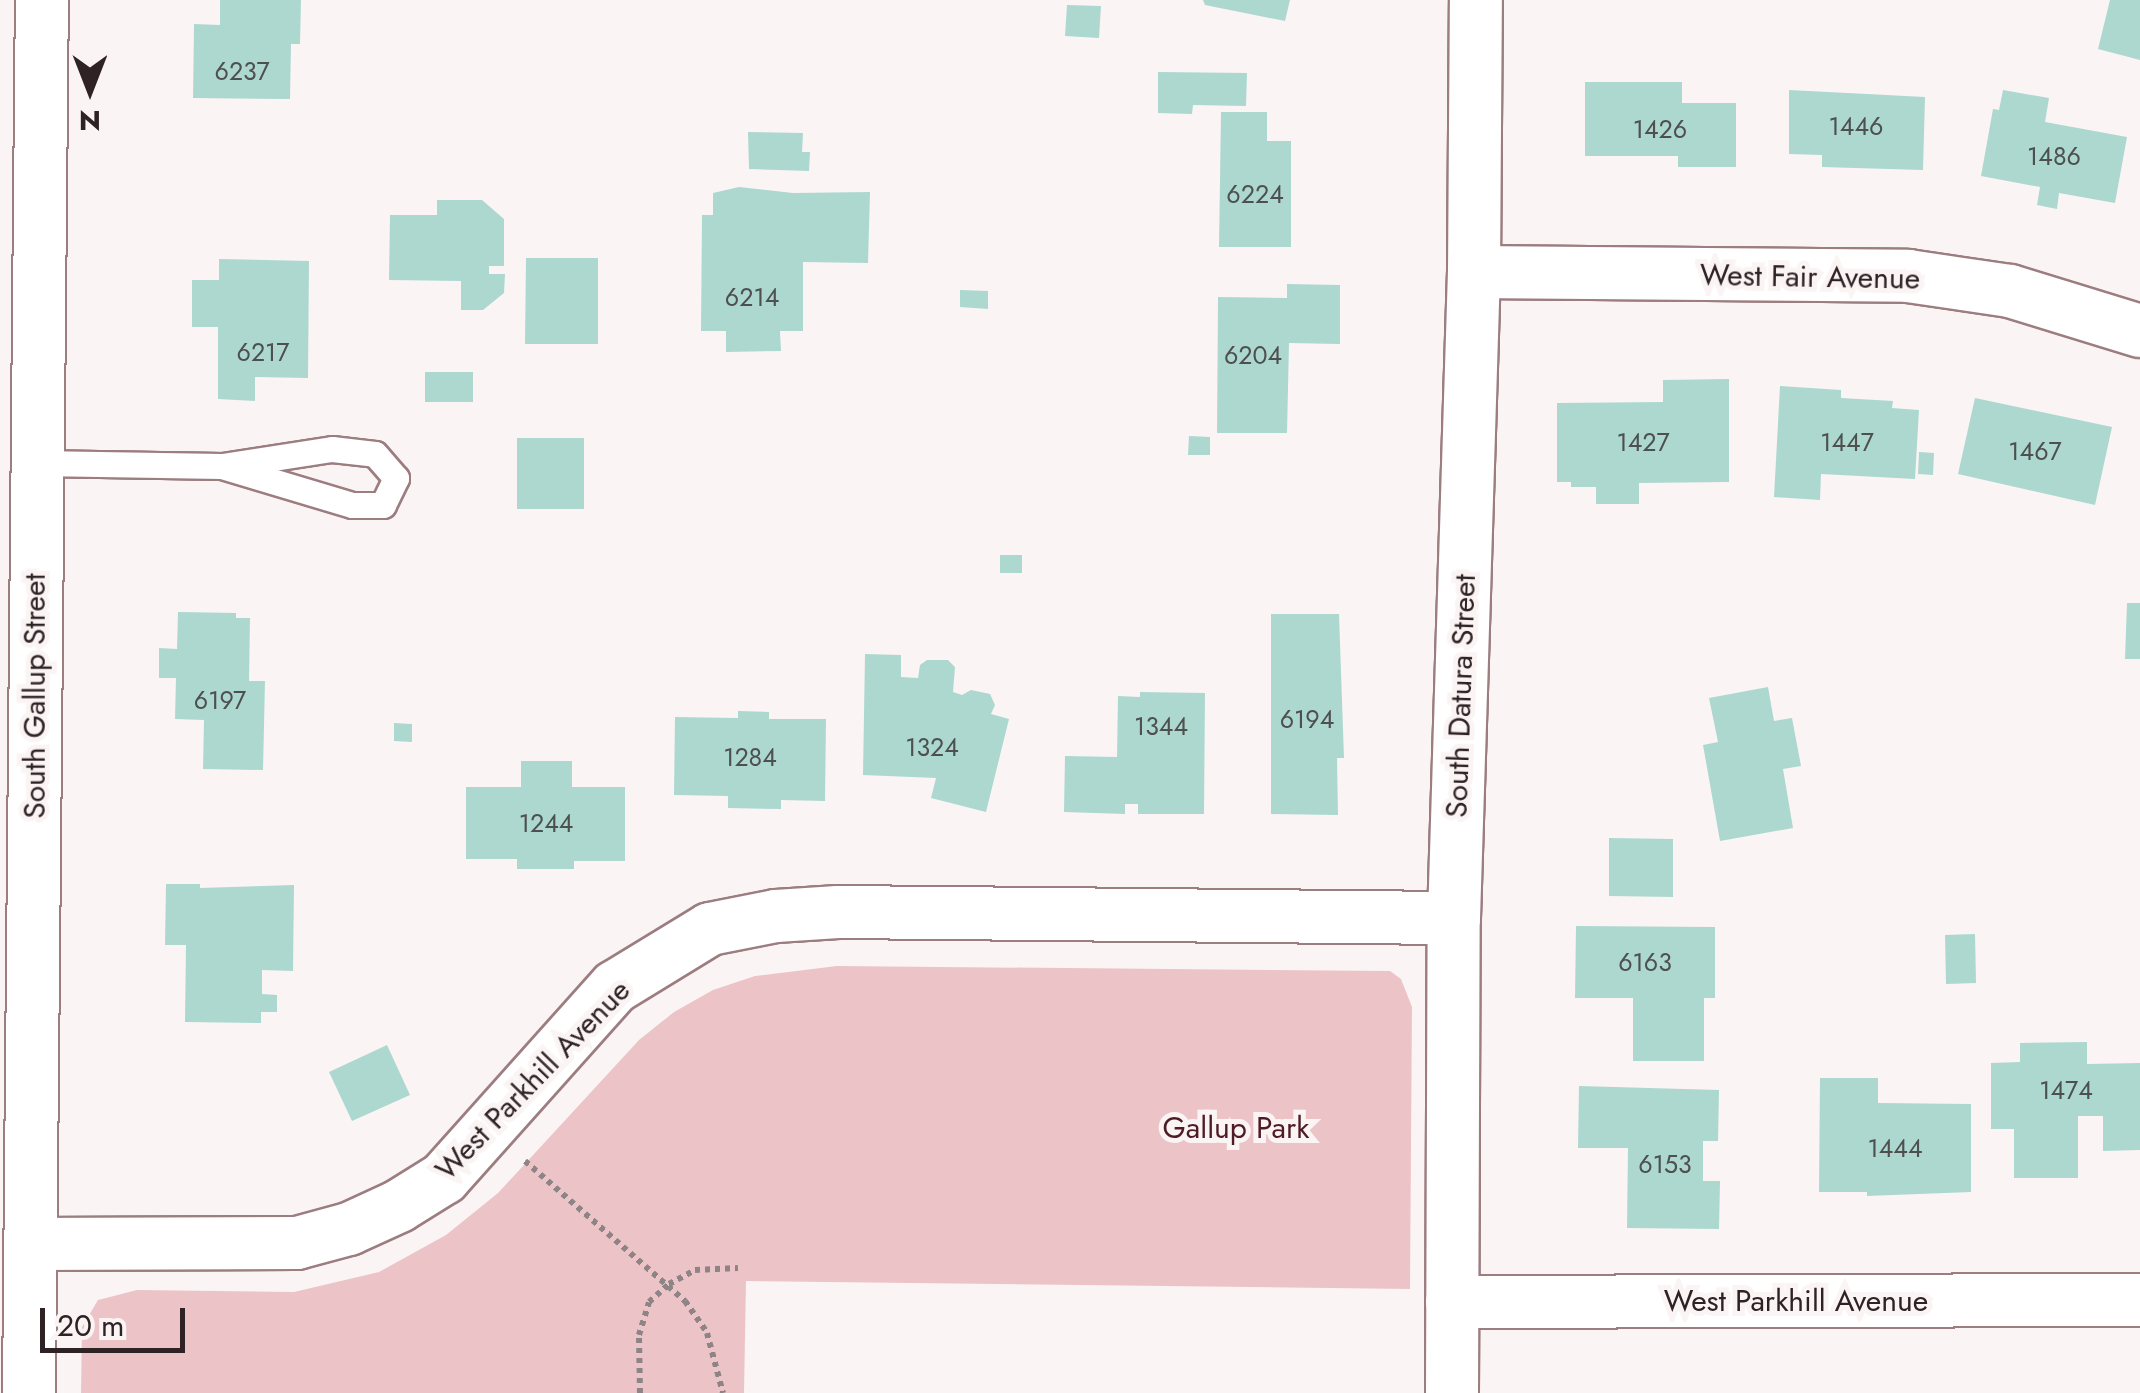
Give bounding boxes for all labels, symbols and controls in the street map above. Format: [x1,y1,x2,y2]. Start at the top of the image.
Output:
north arrow [40,40,140,140]
house number: 6237 [214,56,270,86]
text: N [79,100,101,141]
house number: 1446 [1829,111,1883,141]
house number: 1426 [1633,114,1687,144]
house number: 1486 [2027,141,2081,171]
house number: 6224 [1226,179,1284,209]
street label: West Fair Avenue [1700,257,1920,297]
house number: 6214 [725,282,779,312]
house number: 6217 [237,337,289,367]
house number: 6204 [1224,340,1282,370]
house number: 1427 [1616,427,1670,457]
house number: 1447 [1820,427,1874,457]
house number: 1467 [2008,436,2062,466]
street label: South Gallup Street [17,573,53,819]
street label: South Datura Street [1439,574,1483,818]
house number: 6197 [194,685,246,715]
house number: 6194 [1280,704,1334,734]
house number: 1344 [1134,711,1188,741]
house number: 1324 [905,732,959,762]
house number: 1284 [723,742,777,772]
house number: 1244 [519,808,573,838]
house number: 6163 [1618,947,1672,977]
street label: West Parkhill Avenue [428,972,638,1188]
house number: 1474 [2039,1075,2093,1105]
park label: Gallup Park [1163,1110,1309,1146]
house number: 1444 [1868,1133,1922,1163]
house number: 6153 [1638,1149,1692,1179]
street label: West Parkhill Avenue [1664,1283,1928,1319]
scale bar [45,1288,190,1350]
text: 20 m [57,1304,124,1347]

